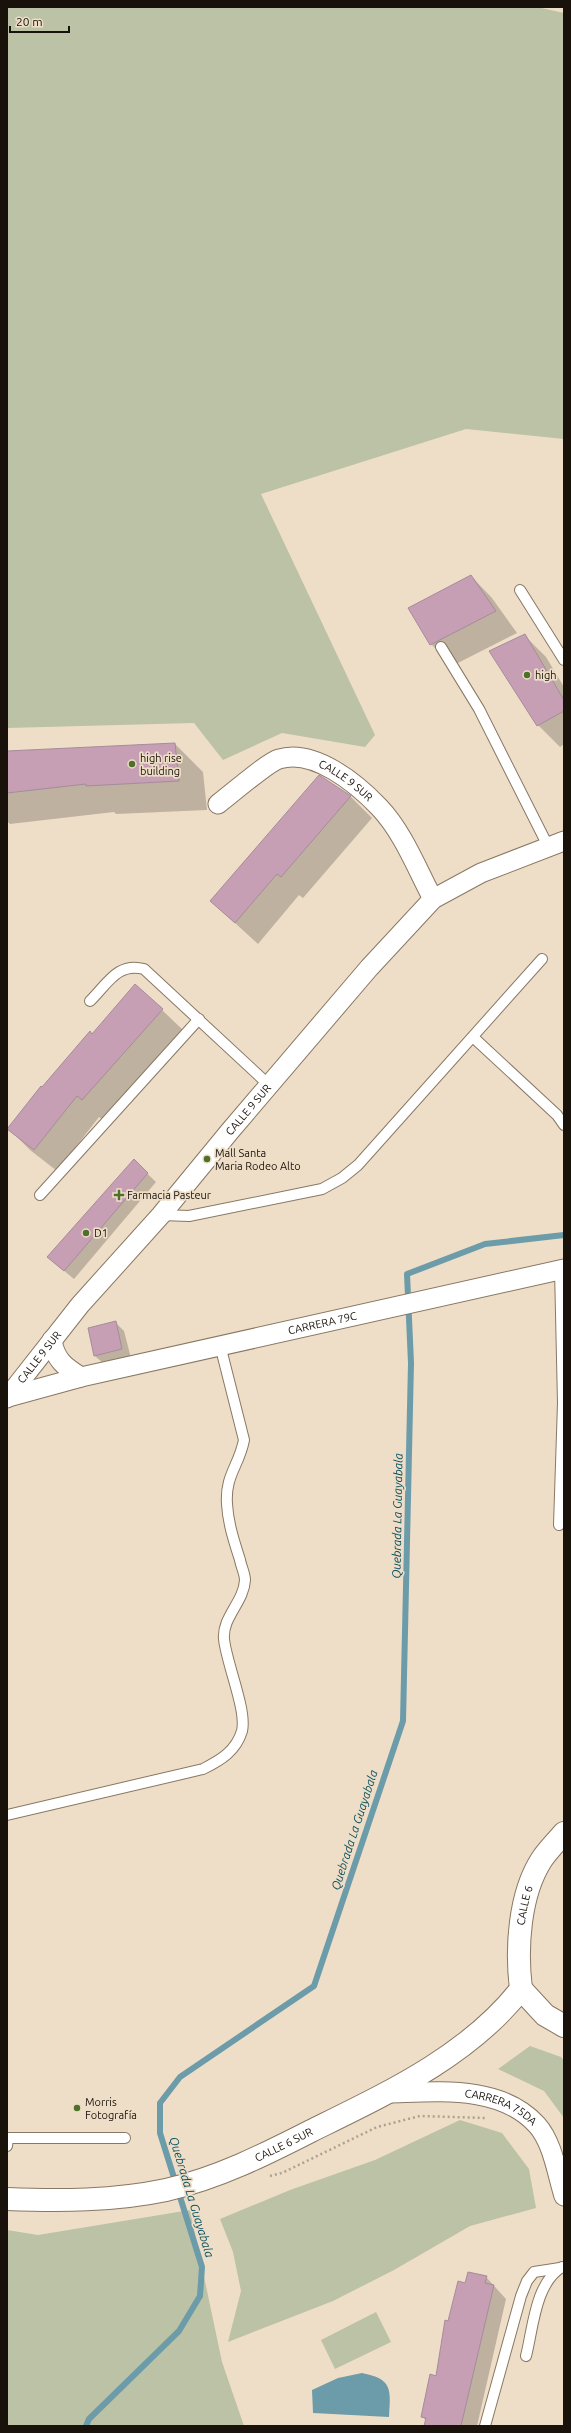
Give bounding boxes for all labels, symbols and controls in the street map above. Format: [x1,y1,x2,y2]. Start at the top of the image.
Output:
scale bar [10,8,69,34]
text: 20 m [16,15,43,28]
place label: high [535,669,557,681]
marker: high [522,670,532,680]
place label: high rise building [140,752,182,777]
street label: CALLE 9 SUR [317,757,375,803]
marker: high rise building [127,759,137,769]
street label: CALLE 9 SUR [223,1082,273,1138]
place label: Mall Santa Maria Rodeo Alto [215,1147,301,1172]
marker: Mall Santa Maria Rodeo Alto [202,1154,212,1164]
place label: Farmacia Pasteur [127,1189,212,1201]
marker: Farmacia Pasteur [114,1190,124,1200]
place label: D1 [94,1227,108,1239]
marker: D1 [81,1228,91,1238]
street label: CARRERA 79C [287,1309,358,1337]
street label: CALLE 9 SUR [15,1329,63,1386]
water label: Quebrada La Guayabala [389,1453,405,1579]
water label: Quebrada La Guayabala [328,1768,380,1892]
street label: CALLE 6 [515,1884,535,1926]
street label: CARRERA 75DA [464,2087,540,2128]
place label: Morris Fotografía [85,2096,137,2121]
marker: Morris Fotografía [72,2103,82,2113]
street label: CALLE 6 SUR [253,2125,315,2164]
water label: Quebrada La Guayabala [167,2135,217,2259]

